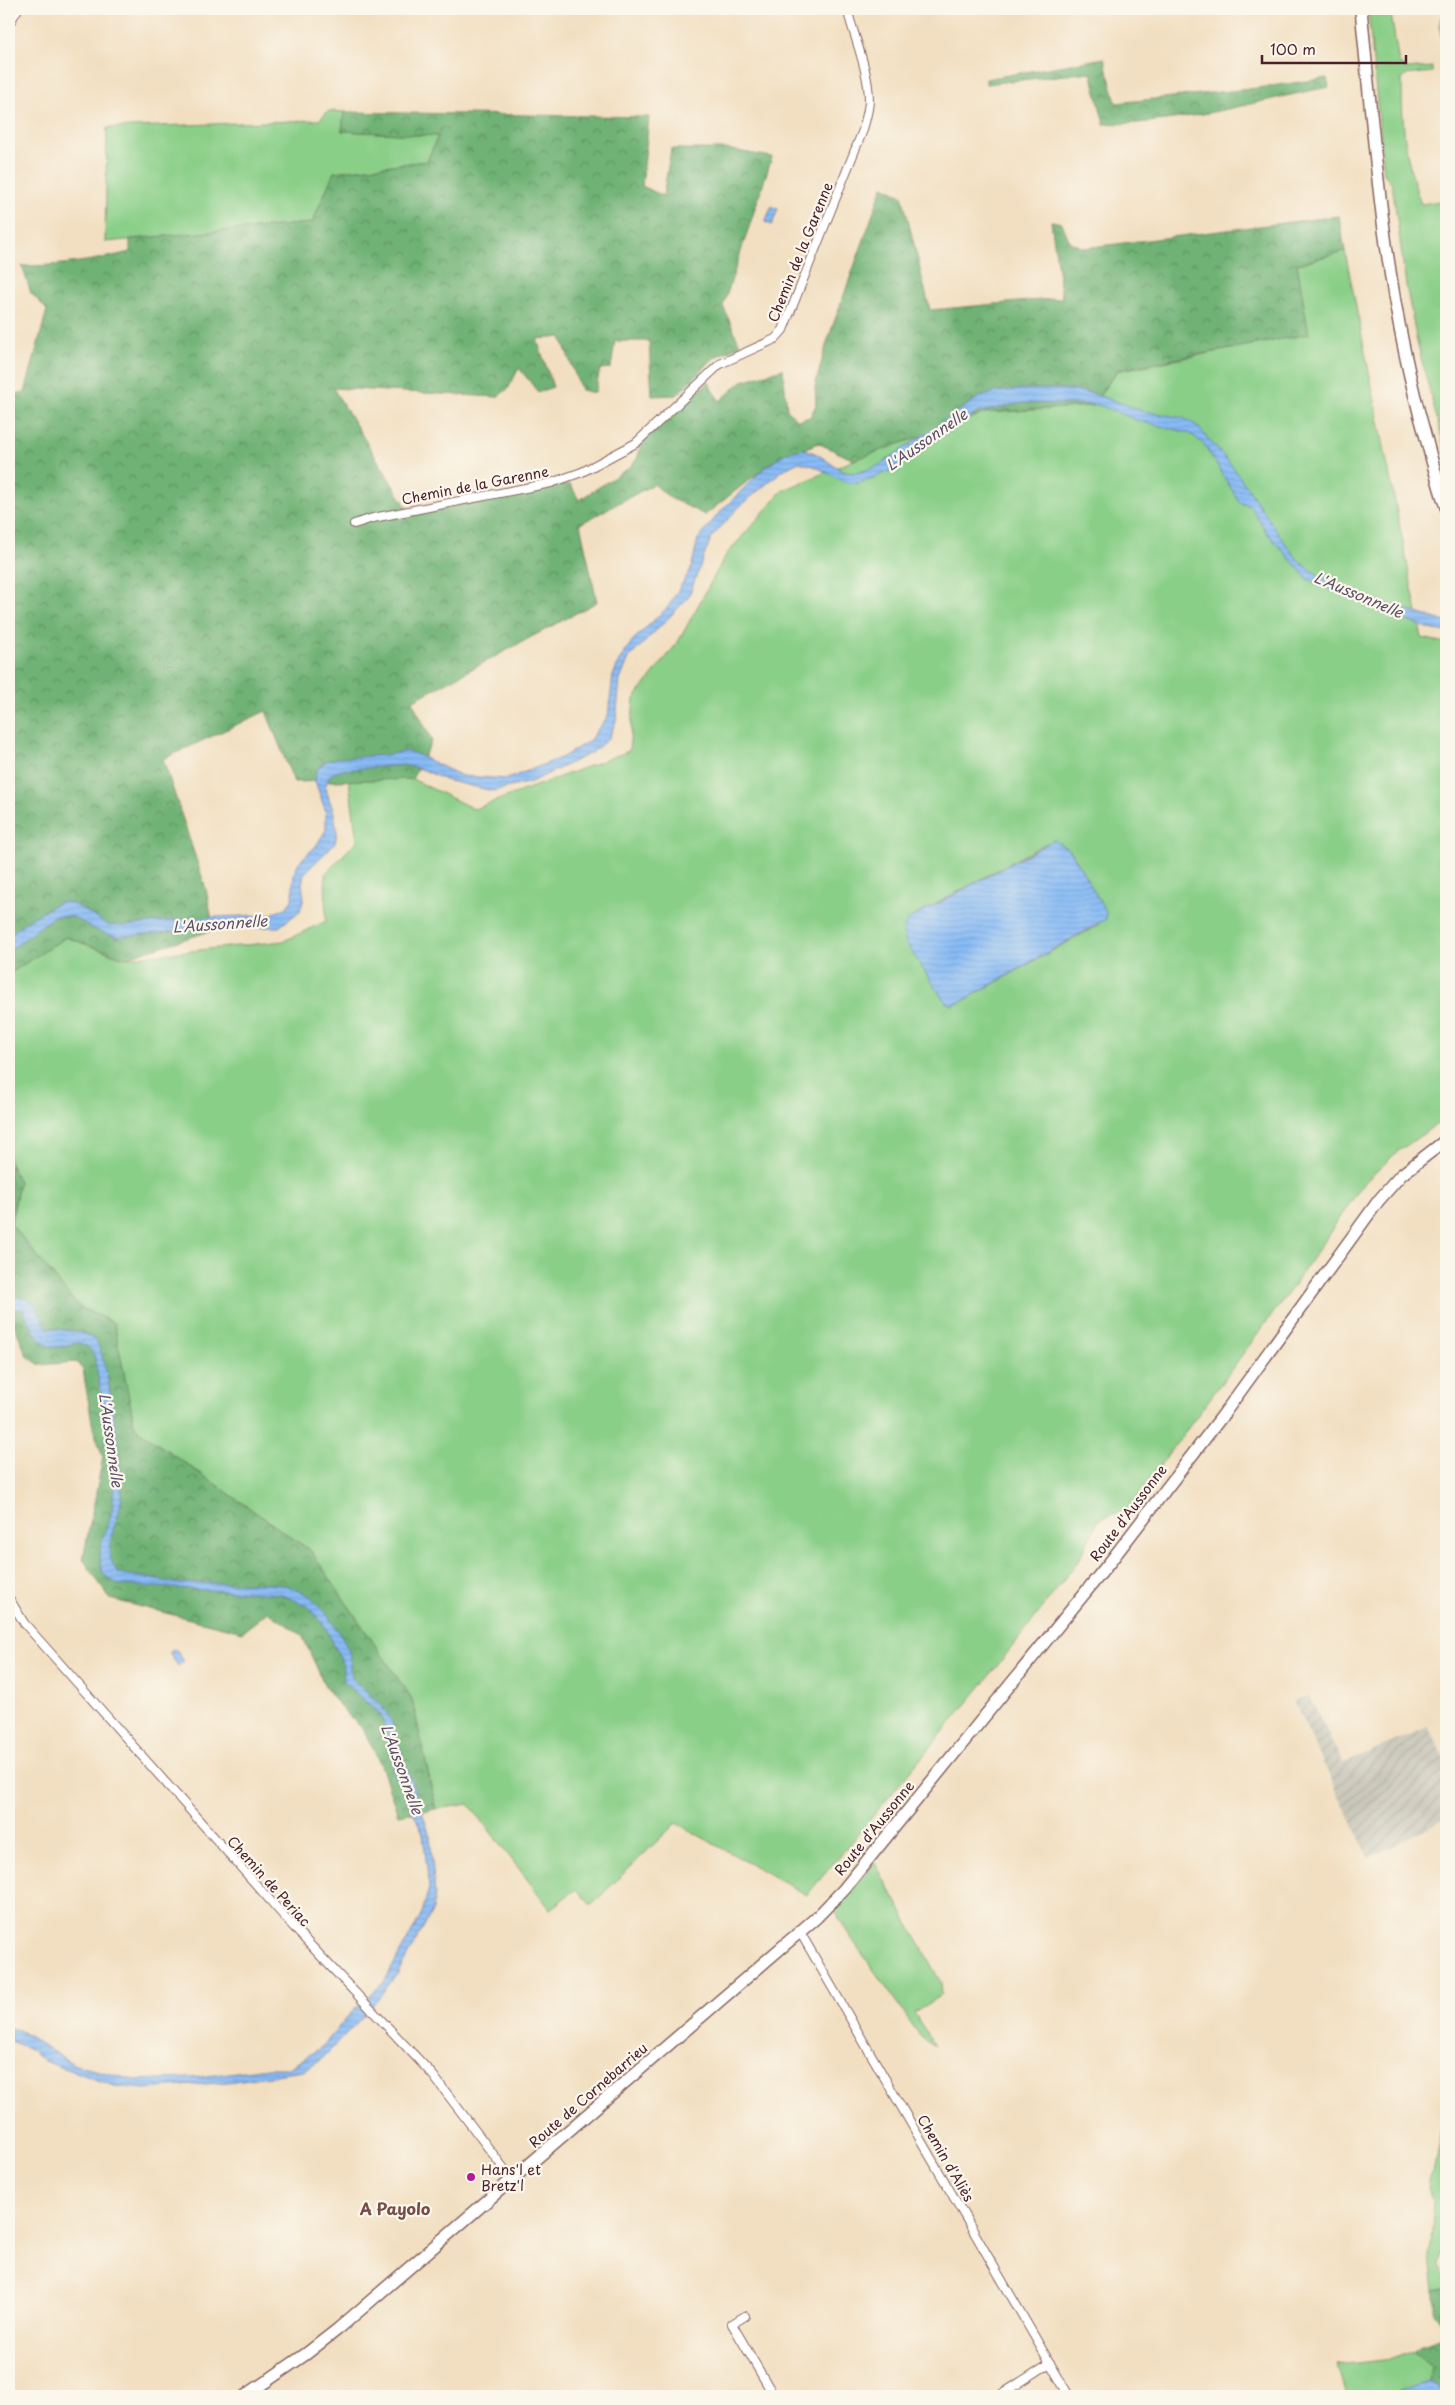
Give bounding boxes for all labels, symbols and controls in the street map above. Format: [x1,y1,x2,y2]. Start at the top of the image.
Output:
scale bar [1262,32,1406,64]
text: 100 m [1270,37,1316,60]
street label: Chemin de la Garenne [762,178,838,325]
water label: L'Aussonnelle [881,402,972,476]
street label: Chemin de la Garenne [400,460,551,510]
water label: L'Aussonnelle [1311,565,1408,623]
water label: L'Aussonnelle [172,908,269,938]
water label: L'Aussonnelle [94,1391,130,1489]
street label: Route d'Aussonne [1085,1460,1172,1566]
water label: L'Aussonnelle [376,1720,430,1818]
street label: Route d'Aussonne [829,1776,919,1880]
street label: Chemin de Periac [223,1831,315,1931]
street label: Route de Cornebarrieu [524,2038,652,2152]
street label: Chemin d'Aliès [913,2111,979,2205]
place label: Hans'l et Bretz'l [481,2159,541,2196]
marker: Hans'l et Bretz'l [465,2171,477,2183]
district label: A Payolo [359,2196,431,2220]

